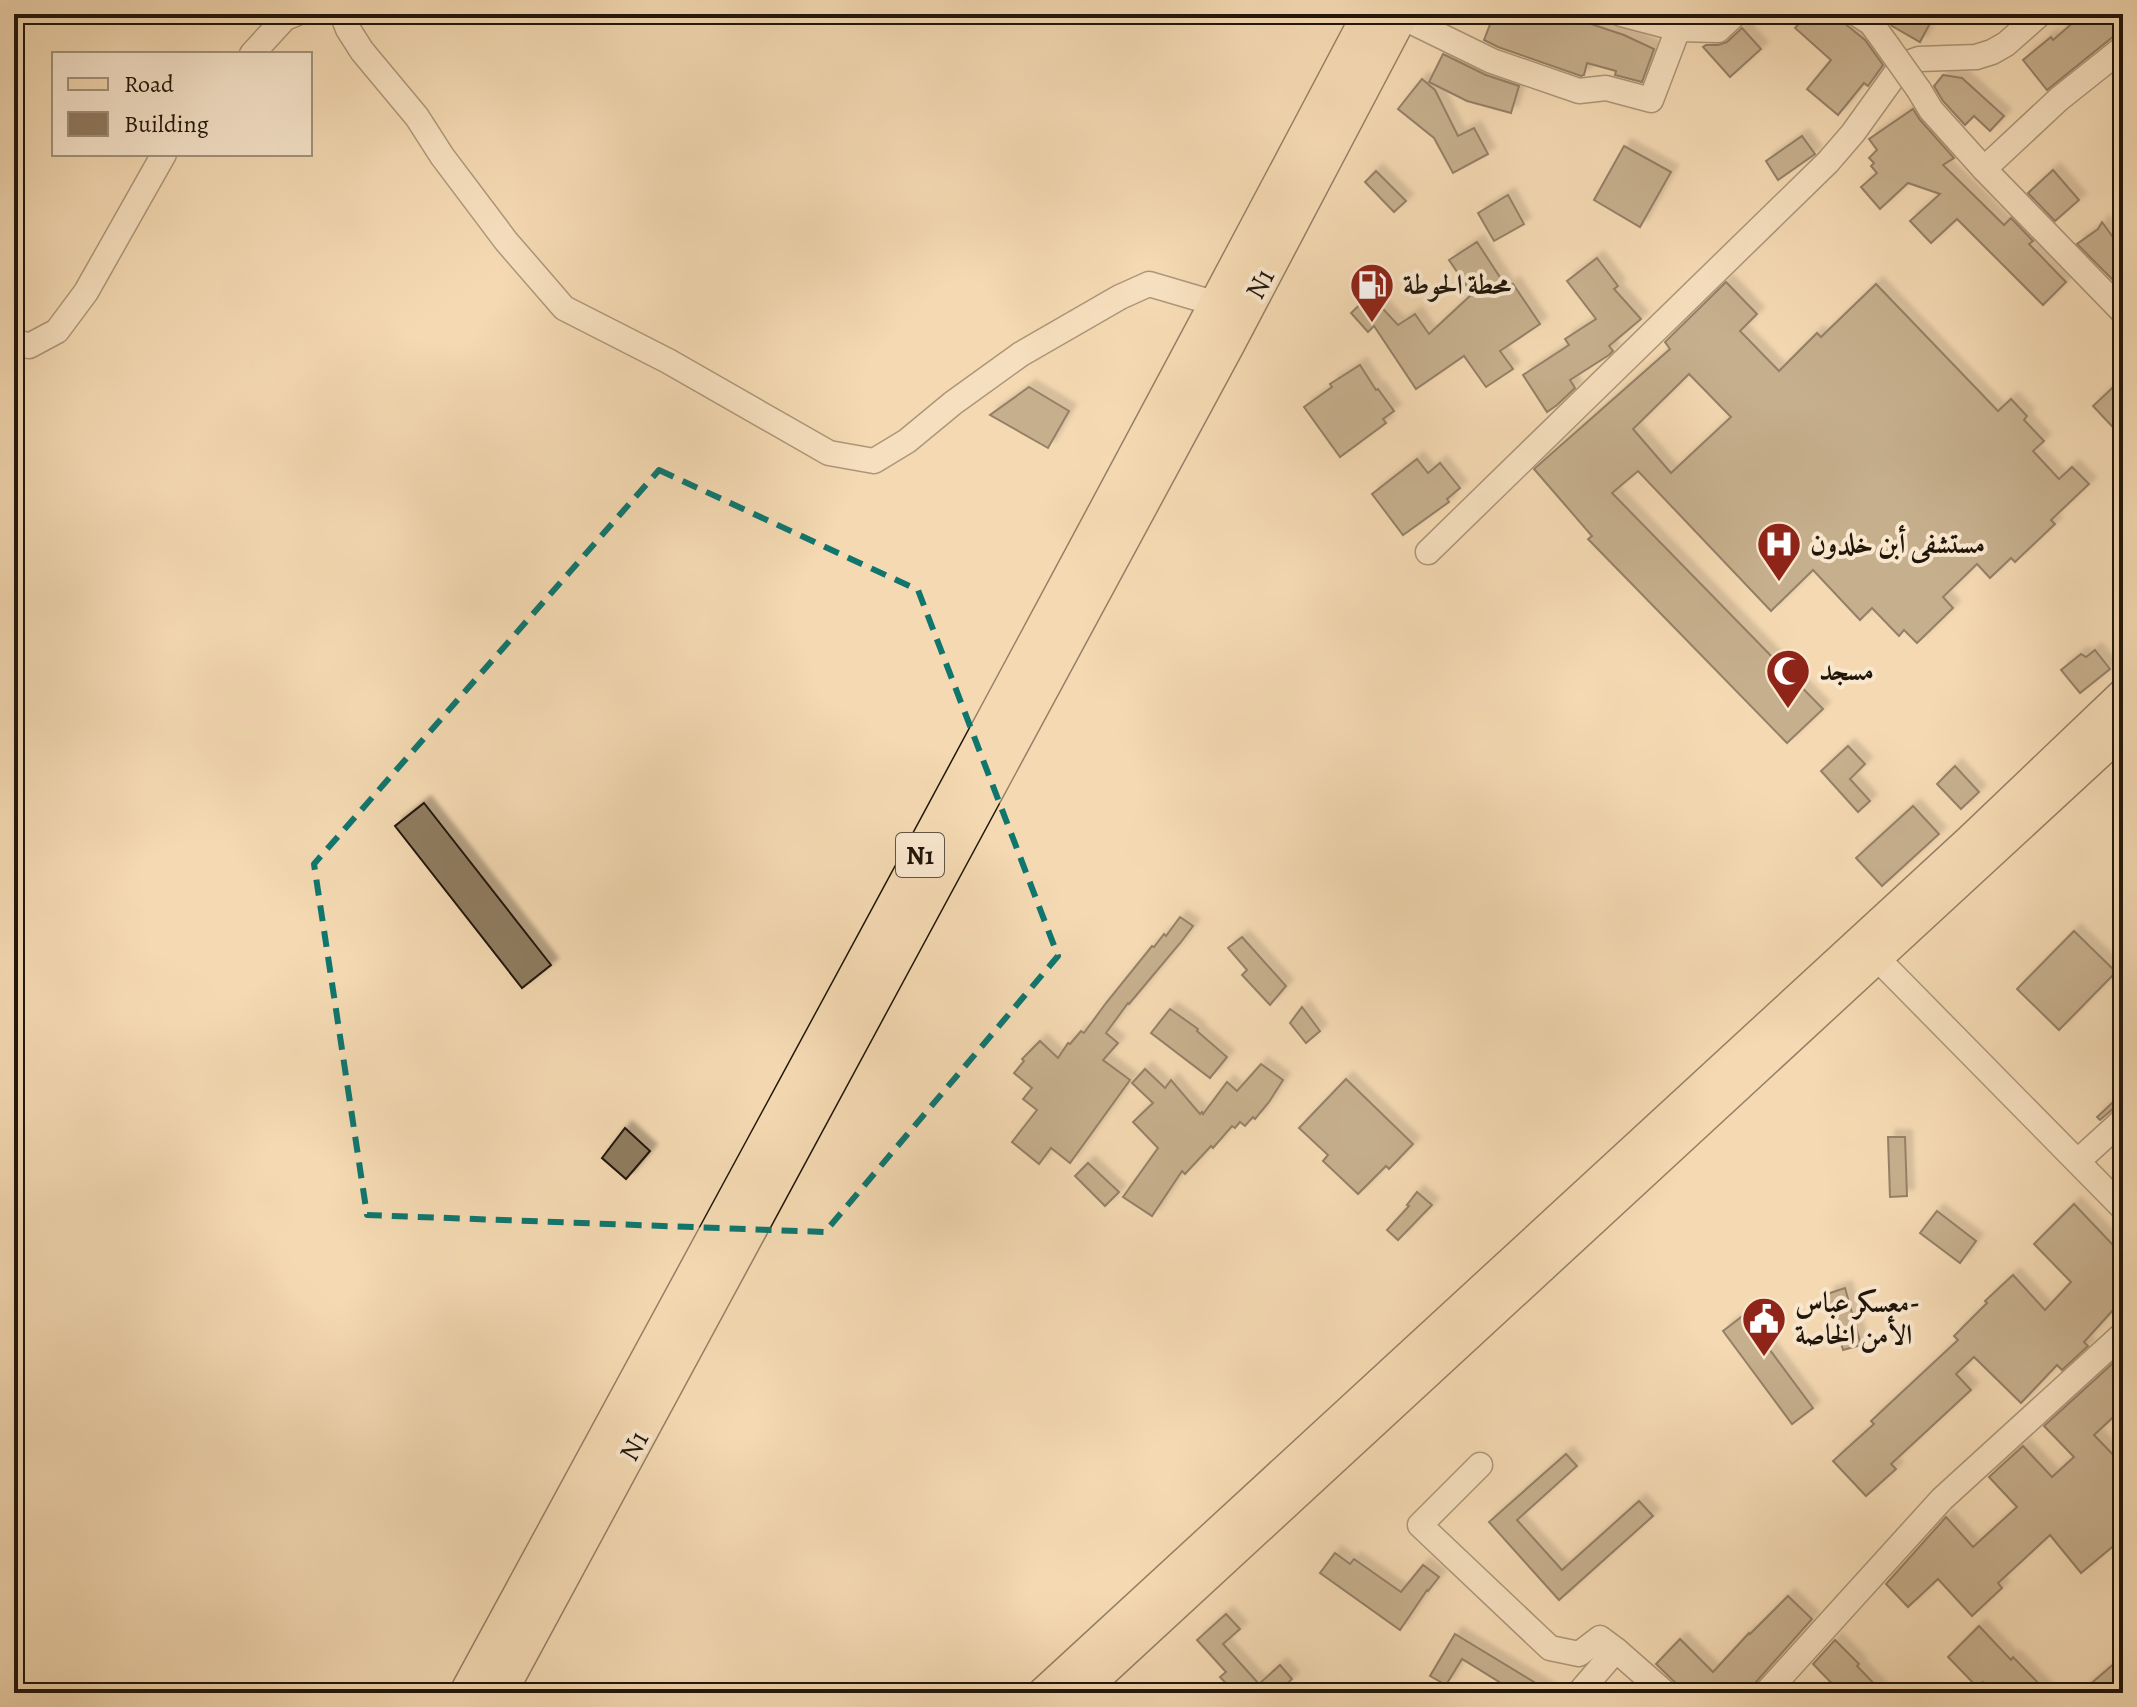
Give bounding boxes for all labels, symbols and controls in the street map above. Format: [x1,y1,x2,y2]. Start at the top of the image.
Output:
legend [52,52,312,156]
text: Road [124,68,174,100]
text: Building [124,108,209,140]
fuel station icon: محطة الحوطة [1348,261,1396,324]
street label: N1 [1236,262,1284,306]
place label: محطة الحوطة [1403,266,1512,304]
hospital icon: مستشفى أبن خلدون [1755,520,1803,583]
place label: مستشفى أبن خلدون [1810,524,1985,564]
mosque icon: مسجد [1764,647,1812,710]
place label: مسجد [1819,652,1874,690]
road number: N1 [896,833,944,877]
place label: معسكر عباس- الأمن الخاصة [1795,1284,1920,1354]
public building icon: معسكر عباس- الأمن الخاصة [1740,1295,1788,1358]
street label: N1 [610,1424,658,1468]

